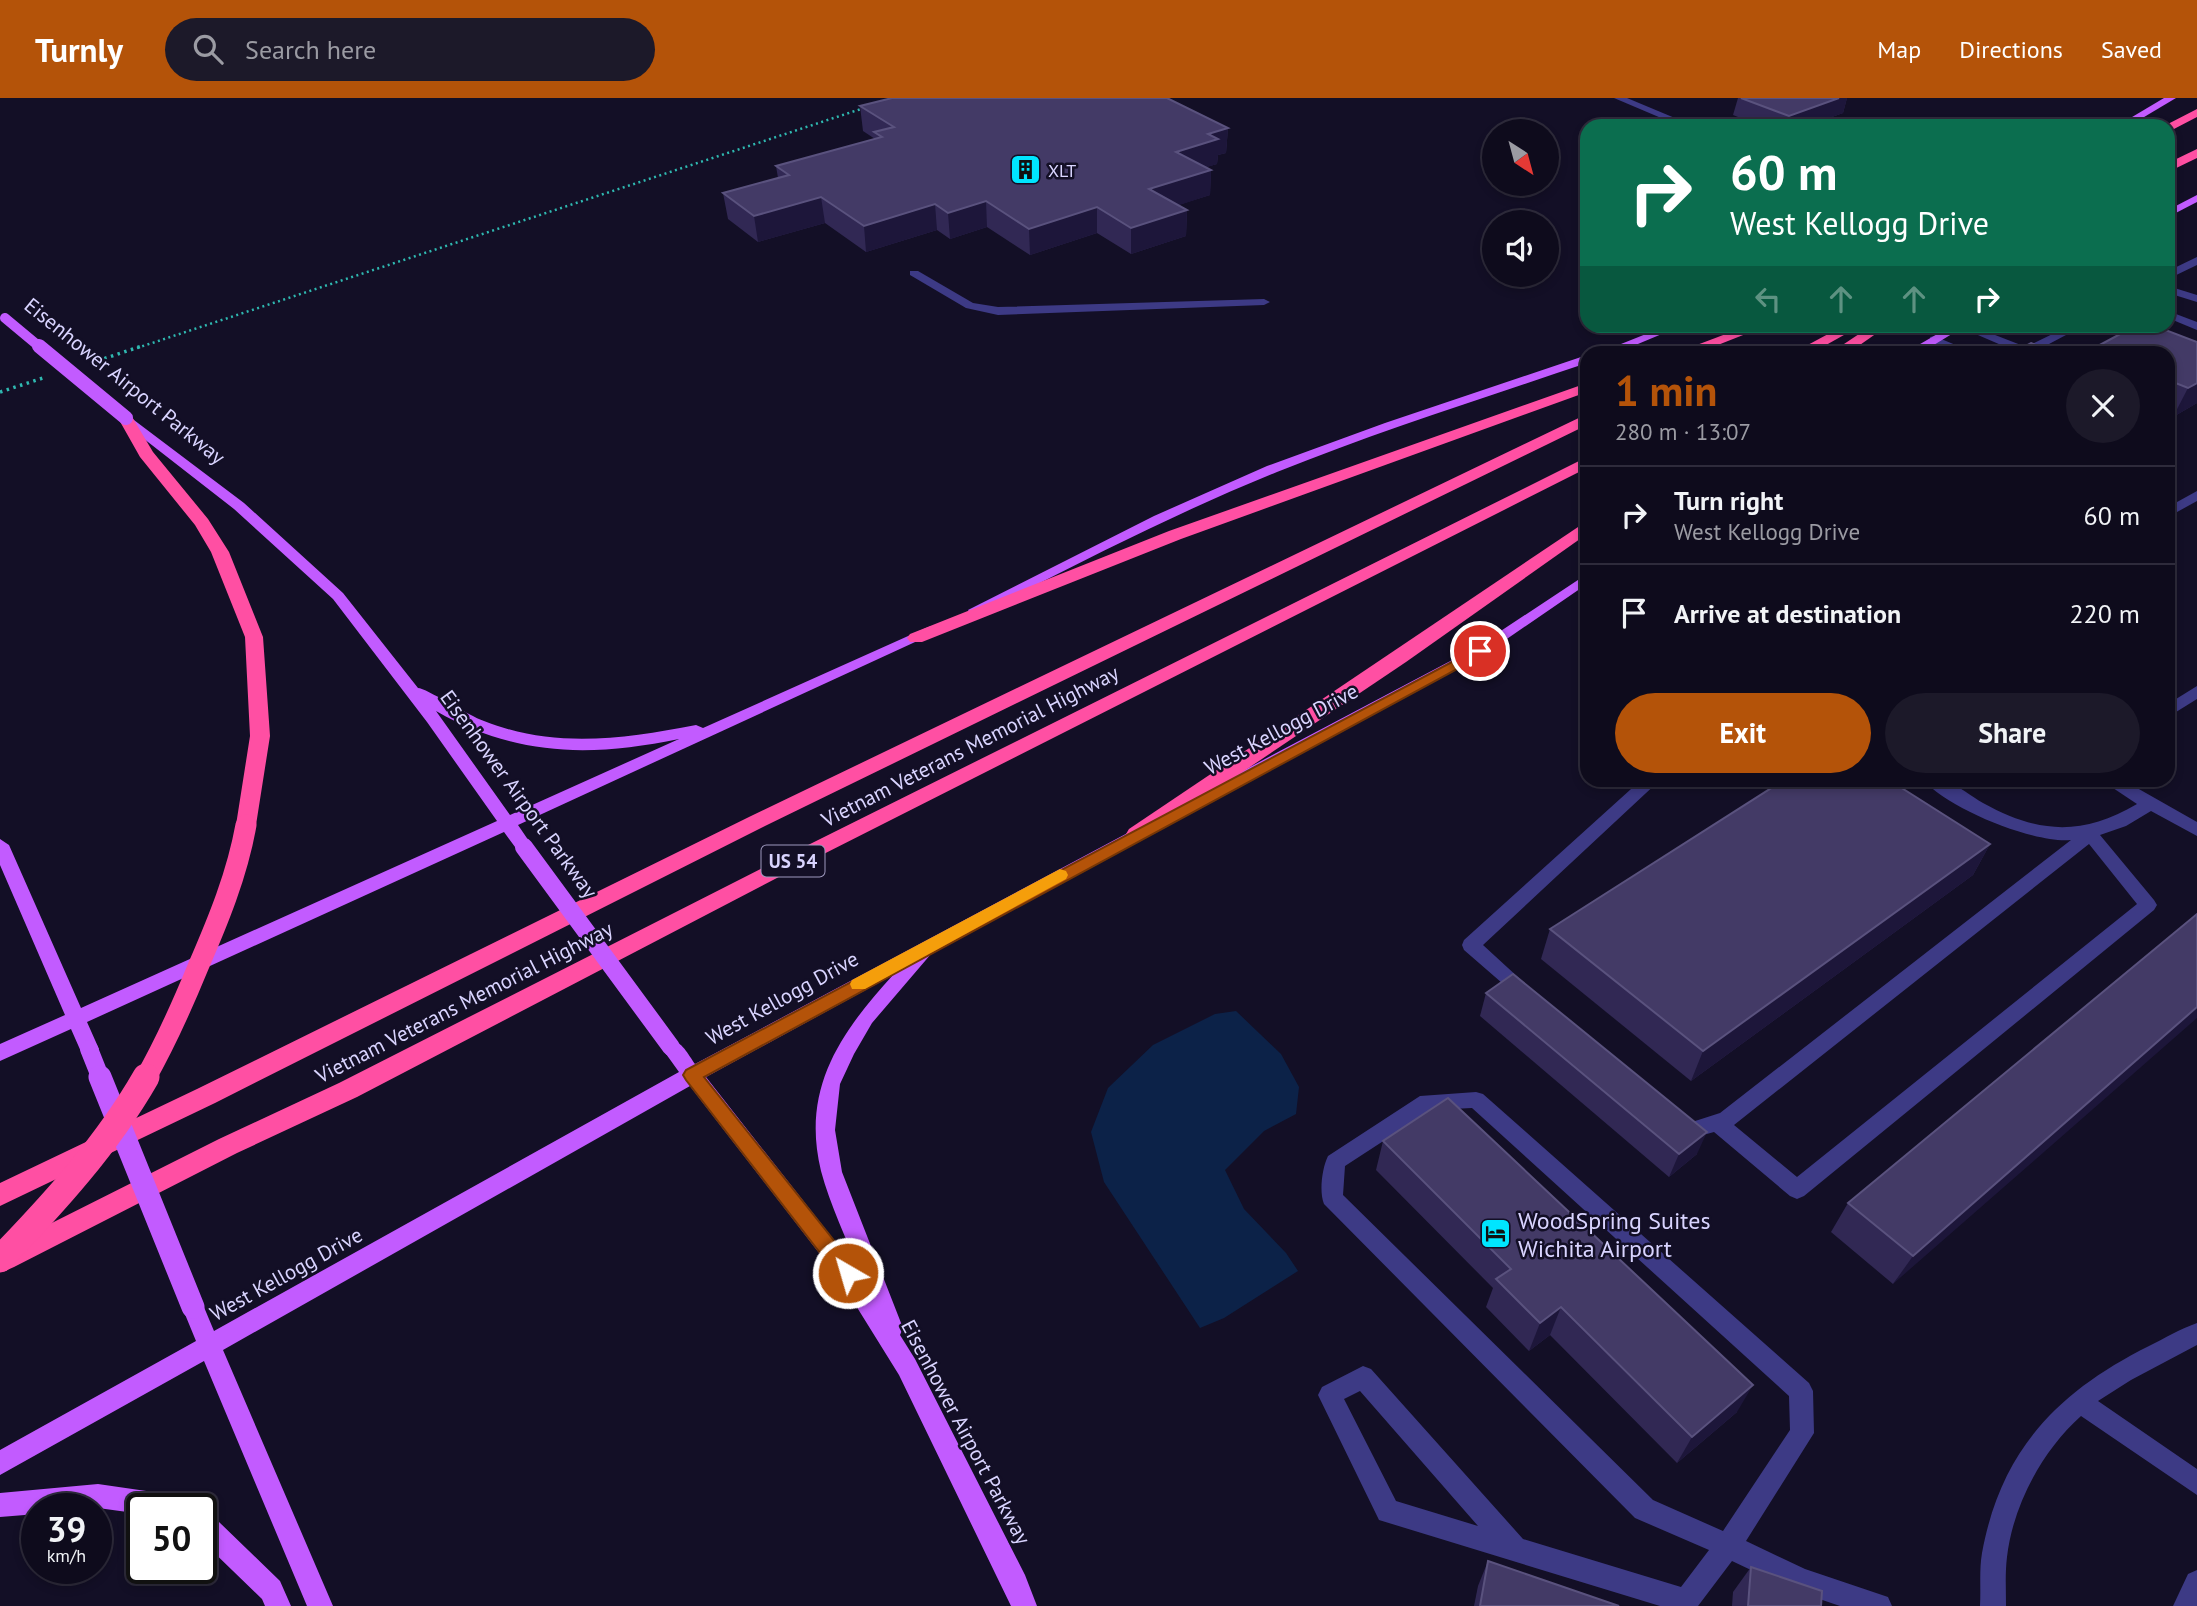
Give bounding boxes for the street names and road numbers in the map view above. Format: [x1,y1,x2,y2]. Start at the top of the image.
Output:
street label: Eisenhower Airport Parkway [19,292,231,471]
street label: Vietnam Veterans Memorial Highway [816,659,1123,833]
street label: West Kellogg Drive [1200,677,1362,781]
street label: Eisenhower Airport Parkway [434,685,604,904]
road number: US 54 [762,846,824,876]
street label: Vietnam Veterans Memorial Highway [310,915,617,1089]
street label: West Kellogg Drive [701,945,863,1051]
street label: West Kellogg Drive [205,1221,367,1327]
street label: Eisenhower Airport Parkway [895,1315,1037,1549]

